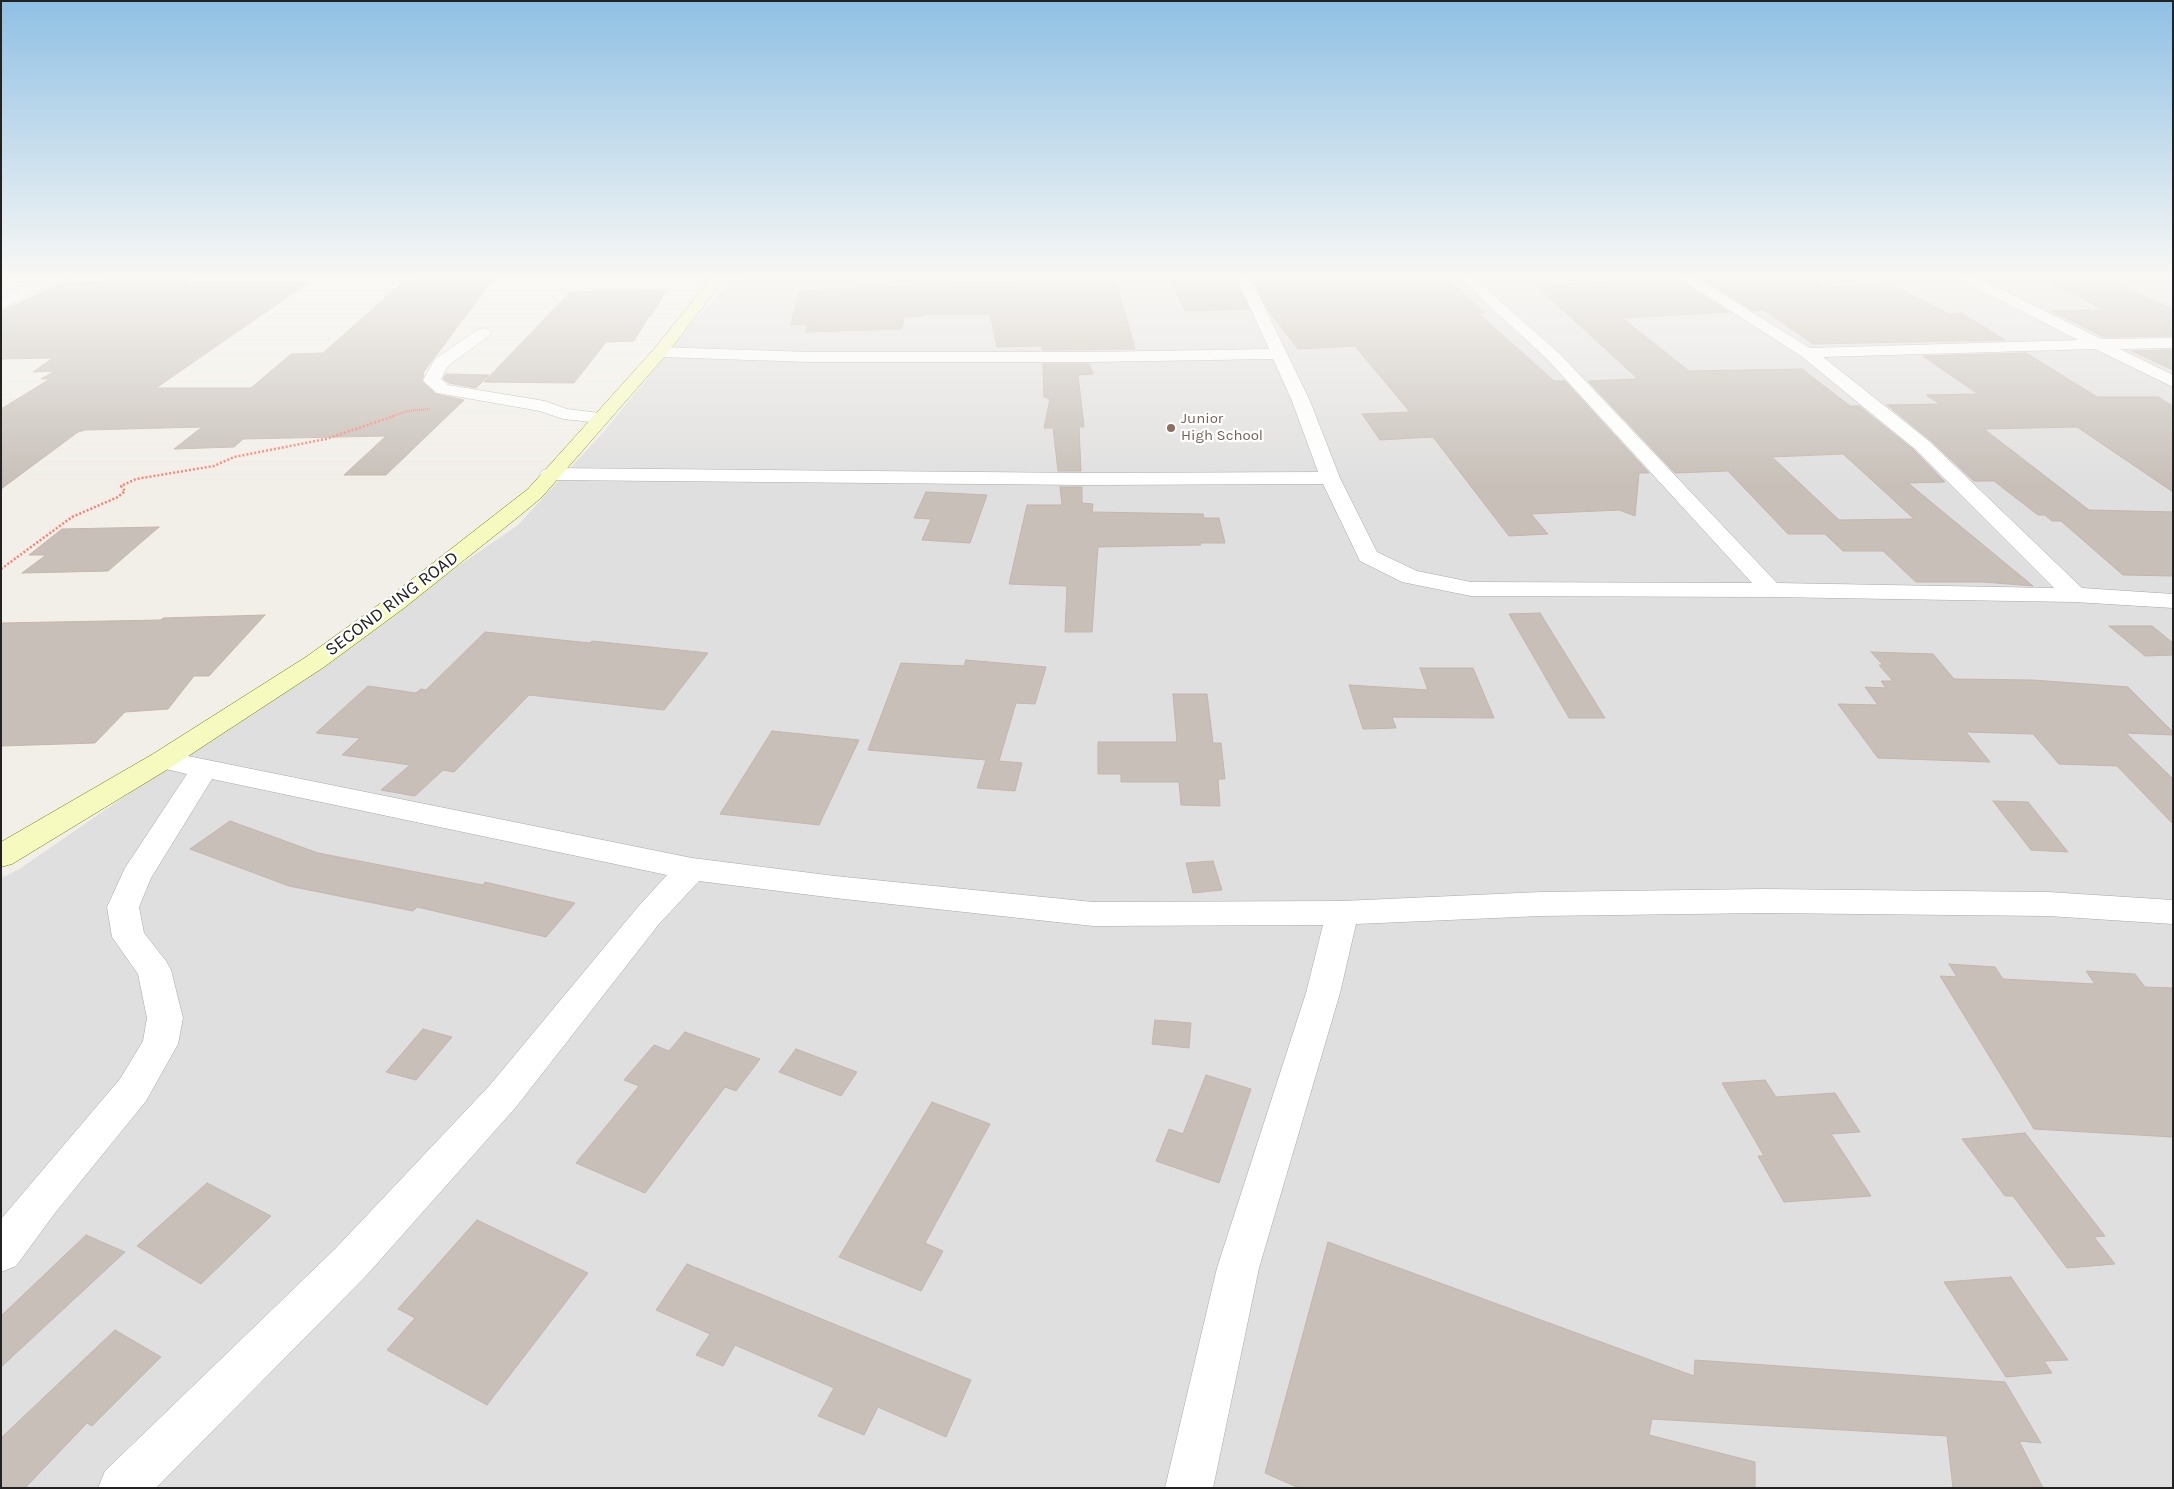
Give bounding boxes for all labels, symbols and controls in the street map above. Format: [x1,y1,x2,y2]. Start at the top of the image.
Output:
place label: Junior High School [1181,410,1263,445]
marker: Junior High School [1165,422,1177,434]
street label: SECOND RING ROAD [321,547,463,661]

